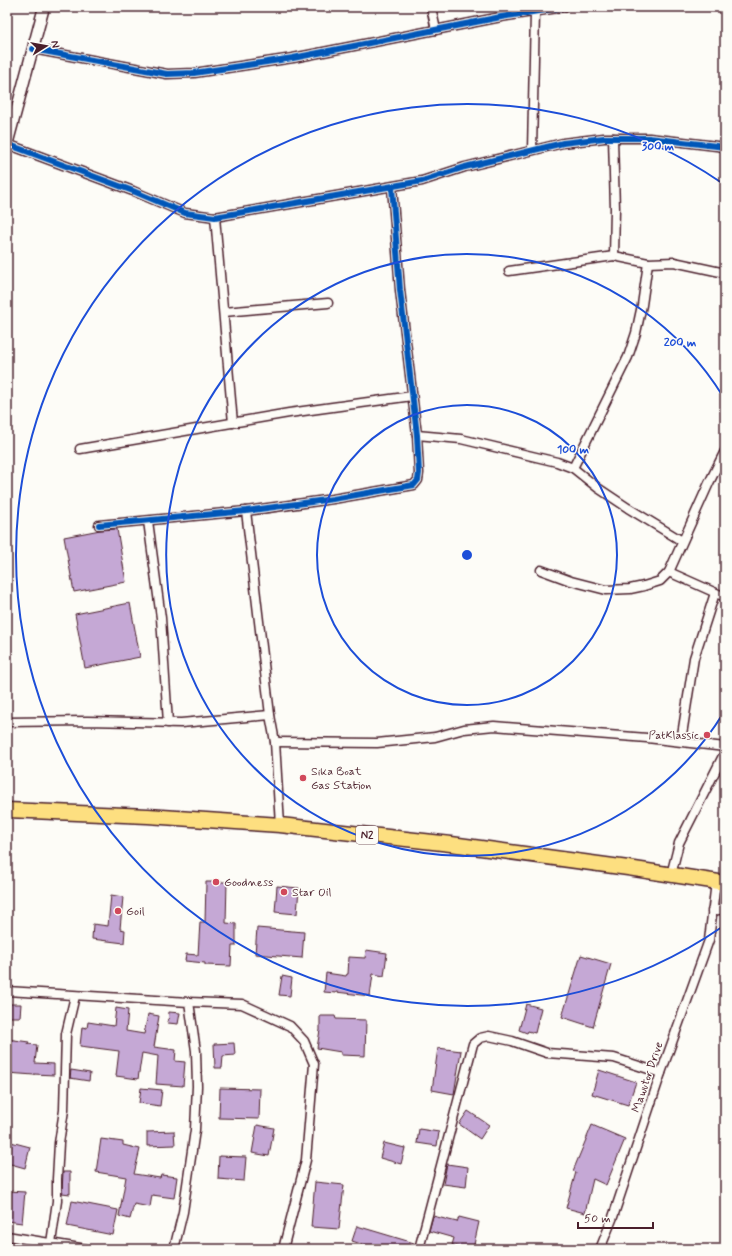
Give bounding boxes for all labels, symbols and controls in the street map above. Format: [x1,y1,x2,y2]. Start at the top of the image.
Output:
north arrow [26,26,66,66]
text: N [47,39,62,49]
text: 300 m [642,139,675,155]
text: 200 m [664,335,697,351]
text: 100 m [557,442,590,458]
centre of rings [460,548,474,562]
place label: PatKlassic [648,728,699,744]
marker: PatKlassic [702,730,712,740]
place label: Sika Boat Gas Station [311,764,371,794]
marker: Sika Boat Gas Station [298,773,308,783]
road number: N2 [356,826,378,844]
place label: Goodness [224,875,273,891]
marker: Goodness [211,877,221,887]
place label: Star Oil [292,885,332,901]
marker: Star Oil [279,887,289,897]
place label: Goil [126,904,145,920]
marker: Goil [113,906,123,916]
street label: Mawutor Drive [628,1040,668,1115]
scale bar [578,1204,653,1230]
text: 50 m [584,1211,611,1227]

